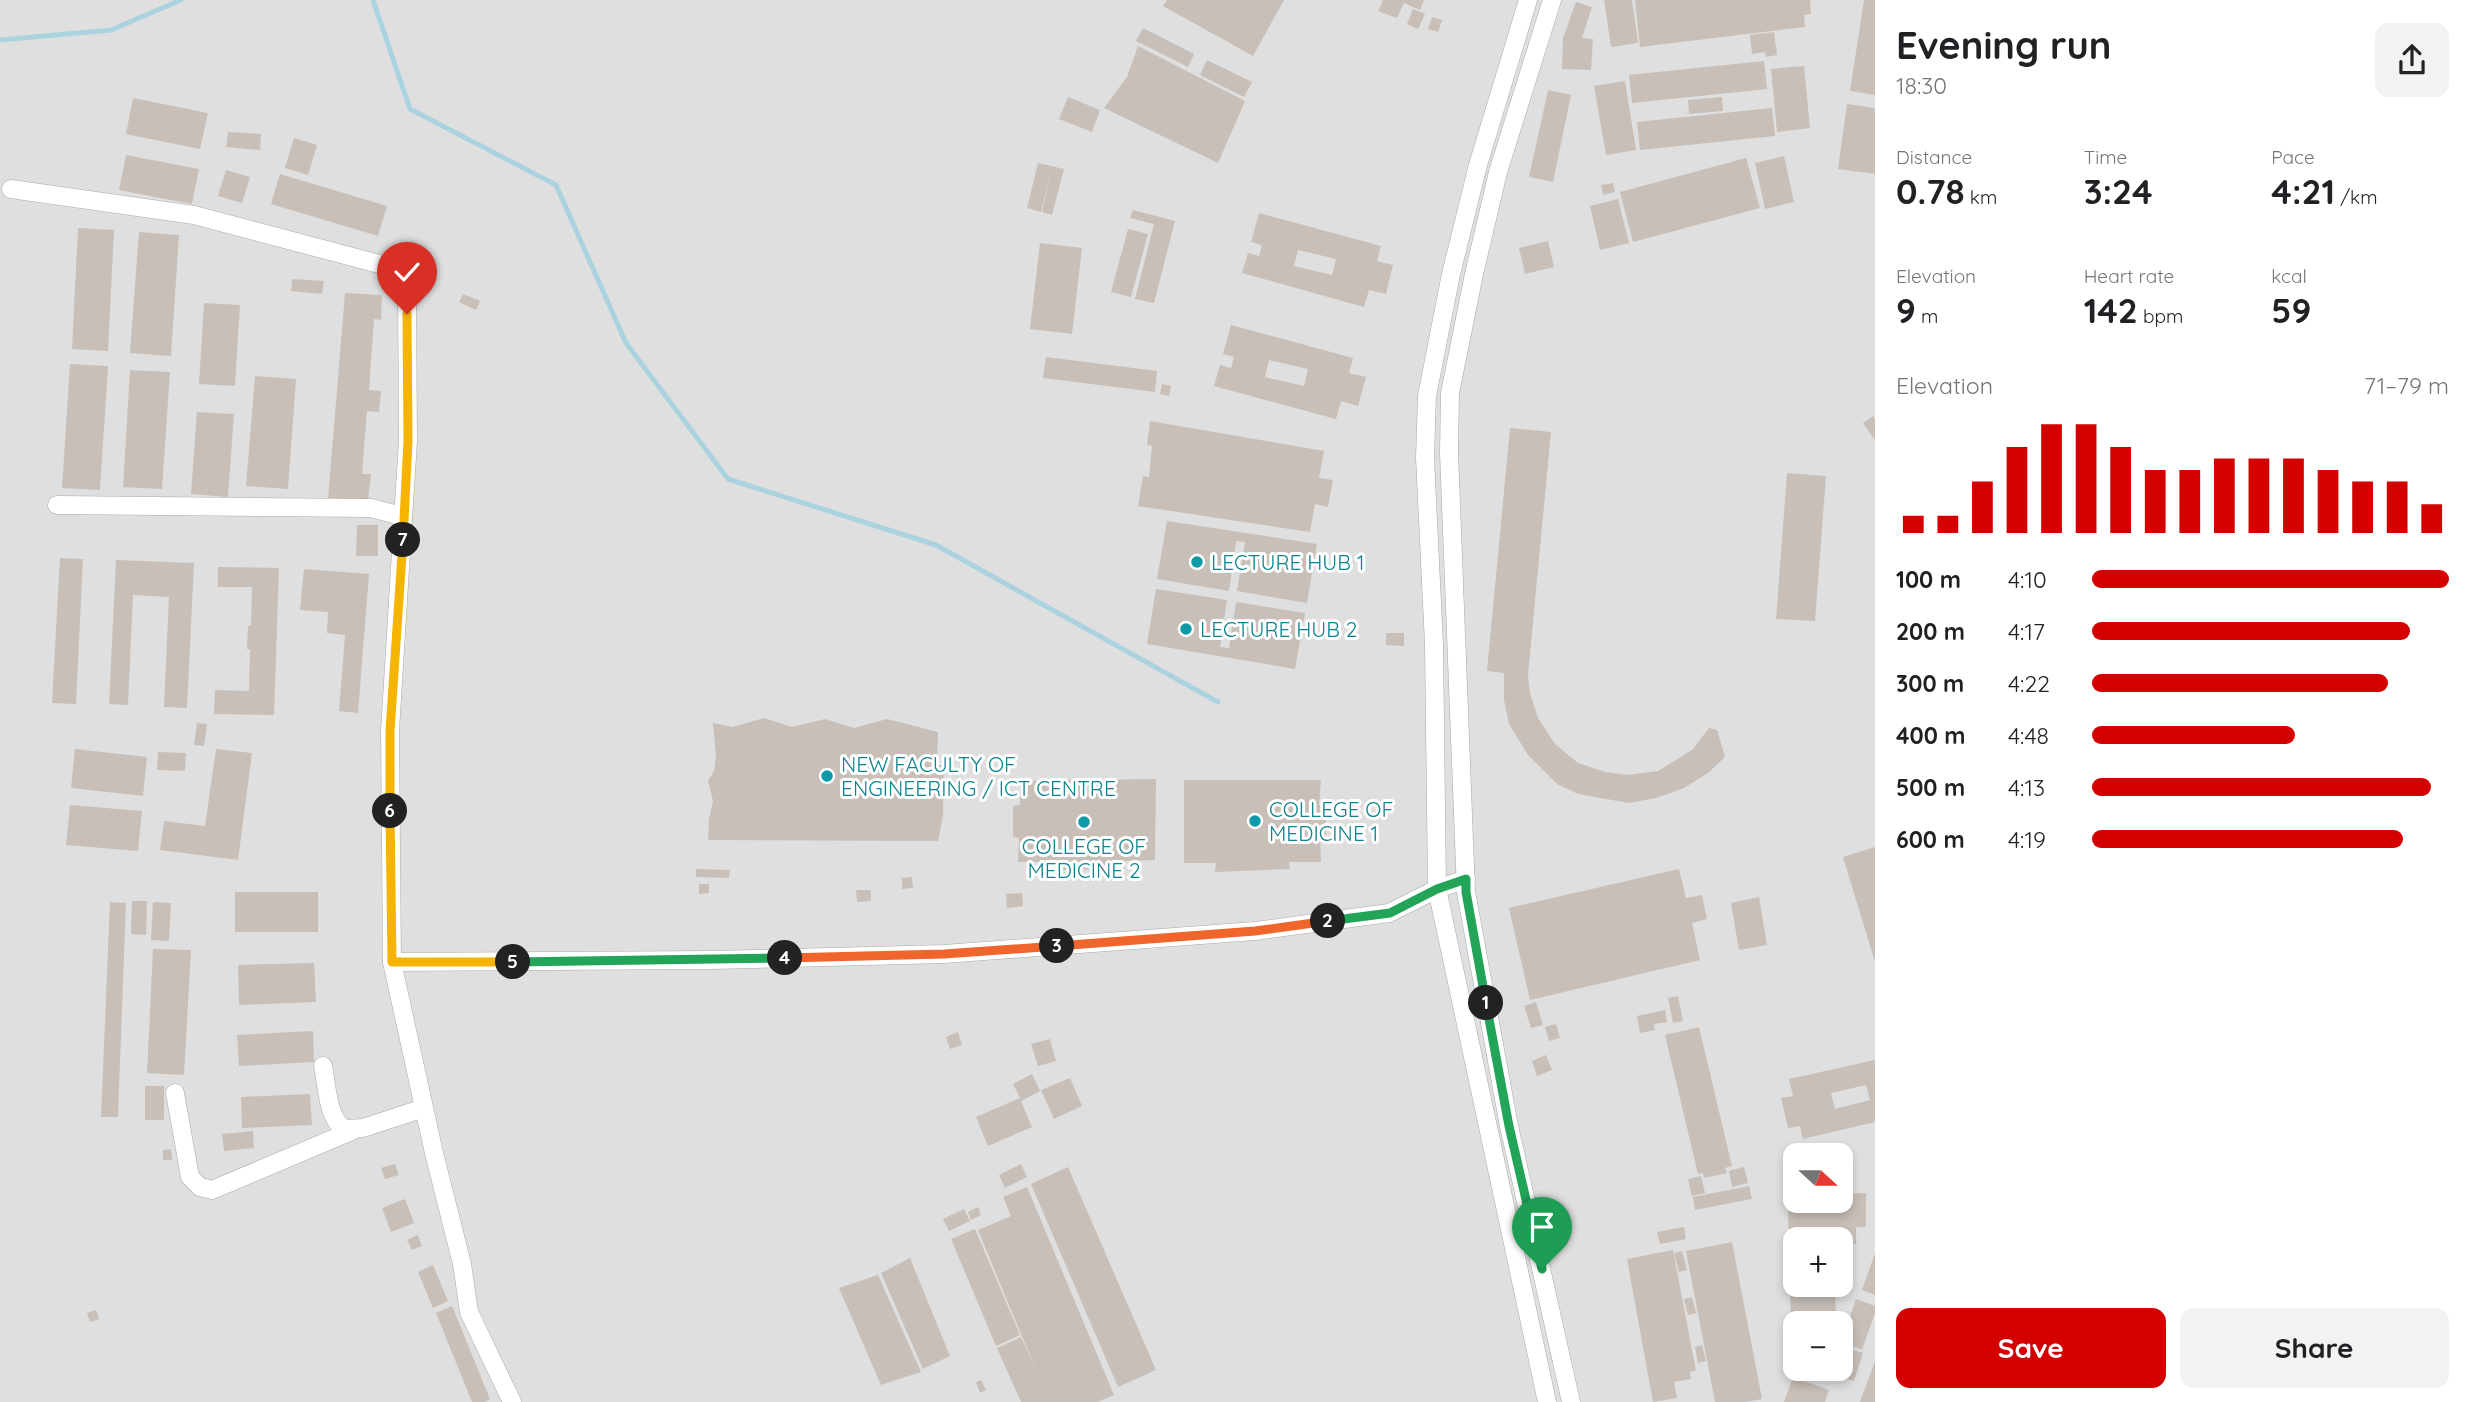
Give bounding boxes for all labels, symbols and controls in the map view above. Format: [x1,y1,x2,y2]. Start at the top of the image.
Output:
text: Evening run [1896,21,2111,69]
button: share [2375,23,2449,97]
text: 18:30 [1896,71,1947,100]
text: Distance [1896,145,1972,169]
text: Time [2084,145,2127,169]
text: Pace [2271,145,2315,169]
text: 0.78 [1896,169,1965,213]
text: 3:24 [2084,169,2153,213]
text: 4:21 [2271,169,2335,213]
text: km [1965,185,1997,209]
text: /km [2335,185,2378,209]
pin [377,242,437,314]
icon: check [388,253,426,291]
text: Elevation [1896,264,1976,288]
text: Heart rate [2084,264,2174,288]
text: kcal [2271,264,2307,288]
text: 9 [1896,288,1916,332]
text: 142 [2084,288,2138,332]
text: 59 [2271,288,2311,332]
text: m [1916,304,1938,328]
text: bpm [2138,304,2183,328]
text: Elevation [1896,371,1993,400]
text: 71–79 m [2364,371,2449,400]
pin: 7 [386,522,420,558]
text: 7 [397,527,408,551]
place label: LECTURE HUB 1 [1211,549,1364,575]
marker: LECTURE HUB 1 [1189,554,1205,570]
text: 100 m [1896,565,1961,594]
text: 4:10 [2008,565,2047,594]
place label: LECTURE HUB 2 [1200,616,1357,642]
text: 200 m [1896,617,1965,646]
text: 4:17 [2008,617,2045,646]
marker: LECTURE HUB 2 [1178,621,1194,637]
text: 300 m [1896,669,1964,698]
text: 4:22 [2008,669,2050,698]
text: 400 m [1896,721,1965,750]
text: 4:48 [2008,721,2049,750]
place label: NEW FACULTY OF ENGINEERING / ICT CENTRE [841,751,1116,801]
marker: NEW FACULTY OF ENGINEERING / ICT CENTRE [819,768,835,784]
text: 500 m [1896,773,1965,802]
text: 4:13 [2008,773,2045,802]
pin: 6 [372,794,408,828]
place label: COLLEGE OF MEDICINE 1 [1269,796,1393,846]
text: 6 [384,798,395,822]
marker: COLLEGE OF MEDICINE 1 [1247,813,1263,829]
marker: COLLEGE OF MEDICINE 2 [1076,814,1092,830]
text: 600 m [1896,825,1965,854]
text: 4:19 [2008,825,2046,854]
place label: COLLEGE OF MEDICINE 2 [1022,833,1146,883]
pin: 2 [1310,904,1346,939]
text: 2 [1322,908,1333,932]
pin: 3 [1040,928,1074,964]
text: 3 [1051,933,1062,957]
pin: 4 [768,940,802,976]
pin: 5 [496,944,530,979]
text: 4 [779,945,790,969]
text: 5 [507,949,518,973]
pin: 1 [1468,986,1504,1020]
text: 1 [1482,990,1489,1014]
north arrow [1783,1143,1853,1213]
map controls [1783,1143,1853,1381]
pin [1512,1197,1572,1269]
icon: arrive [1523,1208,1561,1246]
button: + [1783,1227,1853,1297]
button: Save [1896,1308,2166,1388]
button: Share [2180,1308,2449,1388]
button: − [1783,1311,1853,1381]

